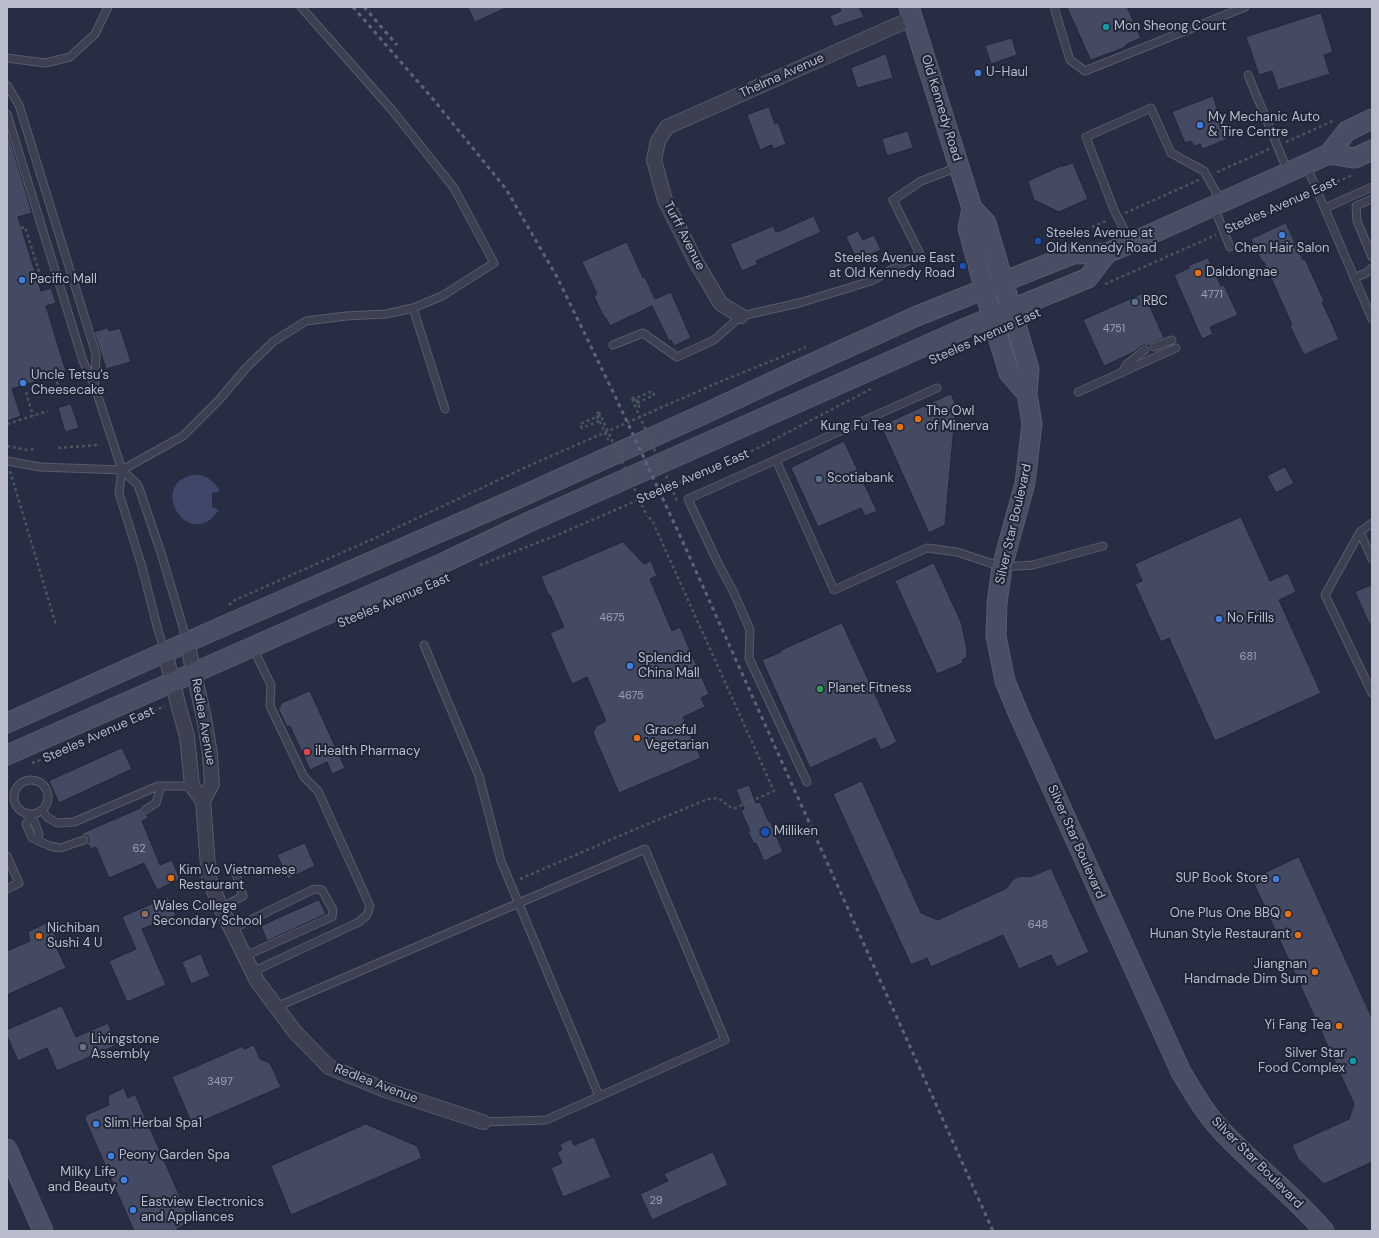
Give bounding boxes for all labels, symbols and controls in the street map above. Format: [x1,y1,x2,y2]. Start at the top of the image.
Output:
place label: Mon Sheong Court [1114,19,1226,35]
marker: Mon Sheong Court [1101,22,1111,32]
street label: Thelma Avenue [737,50,827,102]
street label: Old Kennedy Road [917,53,965,163]
place label: U-Haul [986,65,1028,81]
marker: U-Haul [973,68,983,78]
place label: My Mechanic Auto & Tire Centre [1208,110,1320,141]
marker: My Mechanic Auto & Tire Centre [1195,120,1205,130]
street label: Steeles Avenue East [1223,174,1339,238]
street label: Turff Avenue [660,199,708,273]
place label: Steeles Avenue at Old Kennedy Road [1046,226,1157,257]
marker: Chen Hair Salon [1277,230,1287,240]
marker: Steeles Avenue at Old Kennedy Road [1033,236,1043,246]
place label: Chen Hair Salon [1234,241,1330,257]
place label: Steeles Avenue East at Old Kennedy Road [829,251,955,282]
marker: Steeles Avenue East at Old Kennedy Road [958,261,968,271]
place label: Daldongnae [1206,265,1277,281]
marker: Daldongnae [1193,268,1203,278]
place label: Pacific Mall [30,272,97,288]
marker: Pacific Mall [17,275,27,285]
house number: 4771 [1201,288,1223,302]
place label: RBC [1143,294,1168,310]
marker: RBC [1130,297,1140,307]
street label: Steeles Avenue East [927,305,1043,369]
house number: 4751 [1103,322,1125,336]
place label: Uncle Tetsu's Cheesecake [31,368,109,399]
marker: Uncle Tetsu's Cheesecake [18,378,28,388]
place label: The Owl of Minerva [926,404,989,435]
marker: The Owl of Minerva [913,414,923,424]
place label: Kung Fu Tea [821,419,892,435]
marker: Kung Fu Tea [895,422,905,432]
street label: Steeles Avenue East [634,446,752,508]
street label: Silver Star Boulevard [993,462,1035,586]
place label: Scotiabank [827,471,894,487]
marker: Scotiabank [814,474,824,484]
street label: Steeles Avenue East [335,570,453,632]
house number: 4675 [599,611,625,625]
place label: No Frills [1227,611,1274,627]
marker: No Frills [1214,614,1224,624]
house number: 681 [1240,650,1256,664]
place label: Splendid China Mall [638,651,700,682]
marker: Splendid China Mall [625,661,635,671]
street label: Redlea Avenue [188,677,218,767]
place label: Planet Fitness [828,681,912,697]
marker: Planet Fitness [815,684,825,694]
house number: 4675 [618,689,644,703]
street label: Steeles Avenue East [41,703,157,767]
place label: Graceful Vegetarian [645,723,709,754]
marker: Graceful Vegetarian [632,733,642,743]
place label: iHealth Pharmacy [315,744,421,760]
marker: iHealth Pharmacy [302,747,312,757]
street label: Silver Star Boulevard [1044,783,1108,901]
place label: Milliken [774,824,818,840]
marker: Milliken [759,826,771,838]
house number: 62 [133,842,145,856]
place label: Kim Vo Vietnamese Restaurant [179,863,295,894]
place label: SUP Book Store [1176,871,1268,887]
marker: Kim Vo Vietnamese Restaurant [166,873,176,883]
marker: SUP Book Store [1271,874,1281,884]
place label: Wales College Secondary School [153,899,262,930]
place label: One Plus One BBQ [1170,906,1280,922]
marker: Wales College Secondary School [140,909,150,919]
marker: One Plus One BBQ [1283,909,1293,919]
house number: 648 [1028,918,1048,932]
place label: Nichiban Sushi 4 U [47,921,102,952]
place label: Hunan Style Restaurant [1150,927,1290,943]
marker: Hunan Style Restaurant [1293,930,1303,940]
marker: Nichiban Sushi 4 U [34,931,44,941]
place label: Jiangnan Handmade Dim Sum [1184,957,1307,988]
marker: Jiangnan Handmade Dim Sum [1310,967,1320,977]
place label: Yi Fang Tea [1265,1018,1331,1034]
marker: Yi Fang Tea [1334,1021,1344,1031]
place label: Livingstone Assembly [91,1032,159,1063]
marker: Livingstone Assembly [78,1042,88,1052]
place label: Silver Star Food Complex [1258,1046,1345,1077]
marker: Silver Star Food Complex [1348,1056,1358,1066]
street label: Redlea Avenue [332,1061,420,1107]
house number: 3497 [207,1075,233,1089]
street label: Silver Star Boulevard [1208,1114,1306,1212]
place label: Slim Herbal Spa1 [104,1116,202,1132]
marker: Slim Herbal Spa1 [91,1119,101,1129]
place label: Peony Garden Spa [119,1148,230,1164]
marker: Peony Garden Spa [106,1151,116,1161]
place label: Milky Life and Beauty [48,1165,116,1196]
marker: Milky Life and Beauty [119,1175,129,1185]
house number: 29 [649,1194,663,1208]
place label: Eastview Electronics and Appliances [141,1195,264,1226]
marker: Eastview Electronics and Appliances [128,1205,138,1215]

